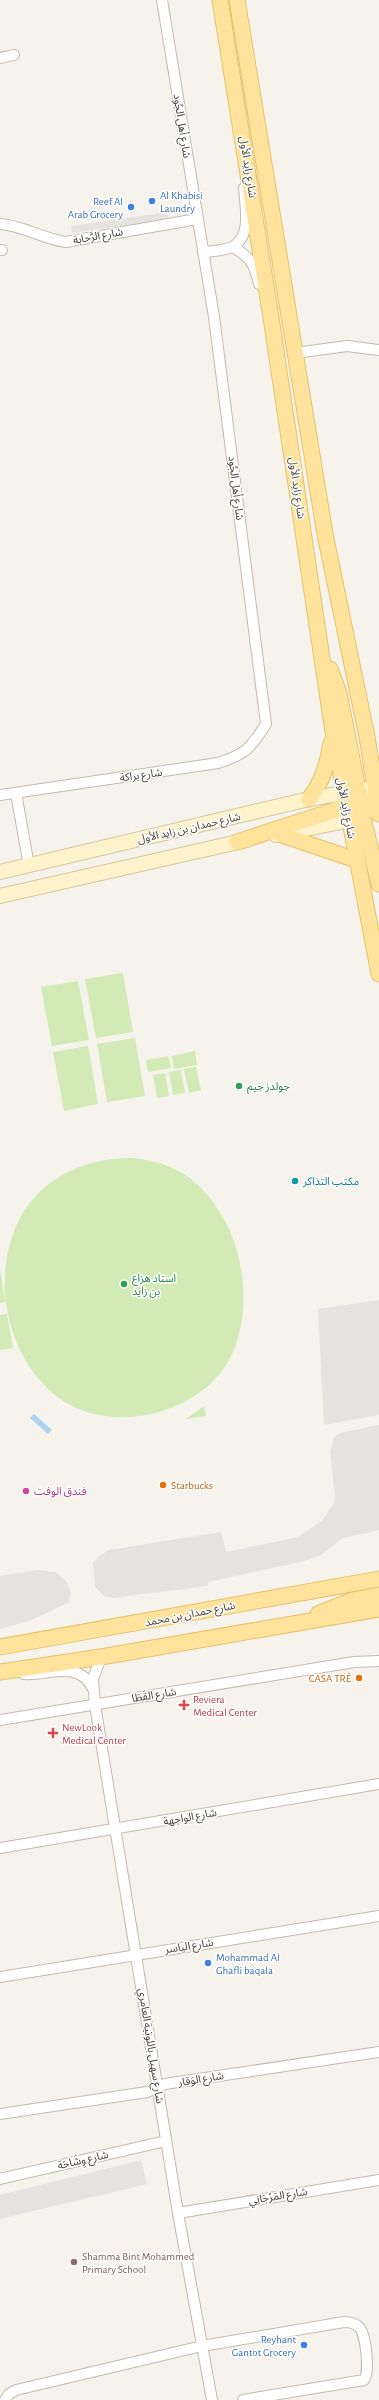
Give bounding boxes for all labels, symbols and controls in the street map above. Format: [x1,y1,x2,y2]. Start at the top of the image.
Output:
street label: شارع أهل الجُود [170,93,194,160]
street label: شارع زايد الأول [236,135,259,199]
place label: Al Khabisi Laundry [160,190,203,214]
place label: Reef Al Arab Grocery [68,196,123,220]
marker: Al Khabisi Laundry [147,196,157,206]
marker: Reef Al Arab Grocery [126,202,136,212]
street label: شارع الرَّحابة [72,226,125,248]
street label: شارع أهل الجُود [225,455,247,522]
street label: شارع زايد الأول [285,456,307,520]
street label: شارع براكة [119,767,164,785]
street label: شارع زايد الأول [333,776,358,840]
street label: شارع حمدان بن زايد الأول [136,810,243,847]
marker: جولدز جيم [234,1081,244,1091]
place label: جولدز جيم [247,1081,291,1095]
marker: مكتب التذاكر [290,1176,300,1186]
place label: مكتب التذاكر [302,1176,359,1188]
place label: استاد هزاع بن زايد [132,1273,176,1298]
marker: استاد هزاع بن زايد [119,1279,129,1289]
marker: Starbucks [158,1480,168,1490]
place label: Starbucks [171,1480,213,1491]
marker: فندق الوفت [21,1486,31,1496]
place label: فندق الوفت [34,1486,87,1498]
street label: شارع حمدان بن محمد [144,1600,237,1630]
place label: CASA TRÉ [309,1672,352,1684]
marker: CASA TRÉ [354,1673,364,1683]
street label: شارع القَطَا [131,1685,178,1706]
place label: Reviera Medical Center [193,1694,257,1718]
marker: Reviera Medical Center [178,1699,190,1711]
place label: NewLook Medical Center [62,1722,126,1746]
marker: NewLook Medical Center [47,1727,59,1739]
street label: شارع الواجهة [162,1807,218,1829]
street label: شارع الياسر [163,1937,215,1957]
place label: Mohammad Al Ghafli baqala [216,1952,280,1976]
marker: Mohammad Al Ghafli baqala [203,1958,213,1968]
street label: شارع سهيل باللوتية العامري [133,1988,166,2105]
street label: شارع الوَقار [176,2070,225,2090]
street label: شارع وِشَاحَة [56,2148,110,2174]
street label: شارع المَرْجَانِي [248,2186,309,2210]
place label: Shamma Bint Mohammed Primary School [82,2251,195,2275]
marker: Shamma Bint Mohammed Primary School [69,2257,79,2267]
place label: Reyhant Gantot Grocery [232,2334,296,2358]
marker: Reyhant Gantot Grocery [299,2340,309,2350]

